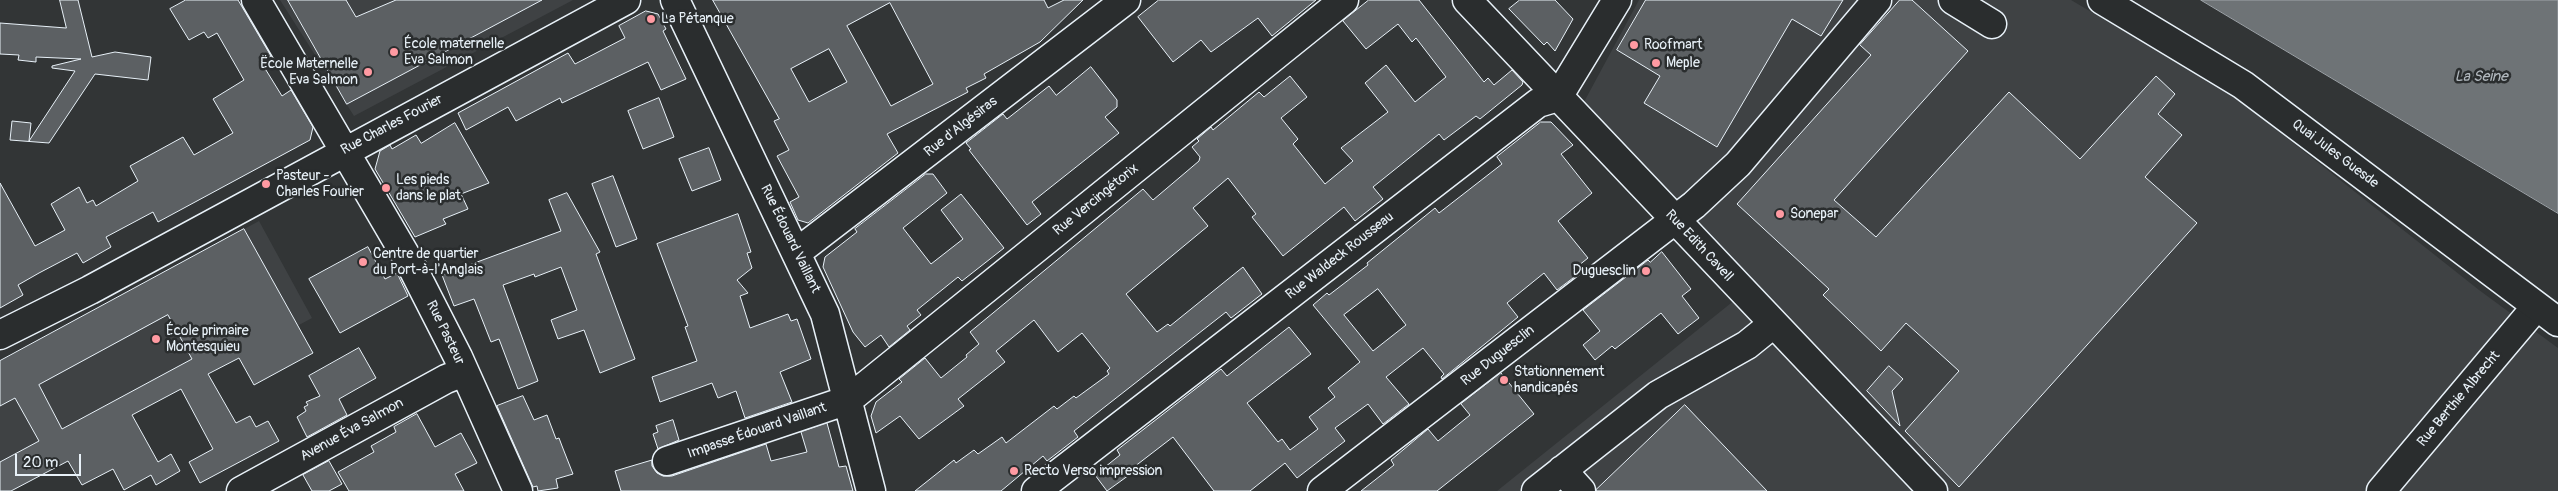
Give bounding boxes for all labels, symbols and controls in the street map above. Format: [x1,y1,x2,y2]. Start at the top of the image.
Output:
place label: La Pétanque [661,11,734,27]
marker: La Pétanque [645,13,657,25]
place label: École maternelle Eva Salmon [404,36,504,68]
place label: Roofmart [1644,37,1702,53]
marker: Roofmart [1628,39,1640,51]
marker: École maternelle Eva Salmon [388,46,400,58]
place label: Meple [1666,55,1700,71]
place label: Ëcole Maternelle Eva Salmon [260,56,358,88]
marker: Meple [1650,57,1662,69]
marker: Ëcole Maternelle Eva Salmon [362,66,374,78]
water label: La Seine [2454,68,2508,86]
street label: Rue Charles Fourier [338,91,446,159]
street label: Rue d'Algésiras [921,93,1001,161]
street label: Quai Jules Guesde [2288,116,2382,192]
street label: Rue Vercingétorix [1050,160,1142,240]
place label: Pasteur - Charles Fourier [276,168,364,200]
place label: Les pieds dans le plat [396,172,461,204]
marker: Pasteur - Charles Fourier [260,178,272,190]
marker: Les pieds dans le plat [380,182,392,194]
street label: Rue Édouard Vaillant [756,182,824,296]
place label: Sonepar [1790,206,1838,222]
street label: Rue Edith Cavell [1661,207,1737,285]
marker: Sonepar [1774,208,1786,220]
street label: Rue Waldeck Rousseau [1283,209,1397,303]
place label: Centre de quartier du Port-à-l'Anglais [373,246,483,278]
marker: Centre de quartier du Port-à-l'Anglais [357,256,369,268]
place label: Duguesclin [1572,263,1636,279]
marker: Duguesclin [1640,265,1652,277]
street label: Rue Pasteur [422,298,468,368]
street label: Rue Duguesclin [1458,322,1538,390]
place label: École primaire Montesquieu [166,323,249,356]
marker: École primaire Montesquieu [150,333,162,345]
street label: Rue Berthie Albrecht [2414,348,2504,450]
place label: Stationnement handicapés [1514,364,1604,397]
marker: Stationnement handicapés [1498,374,1510,386]
street label: Avenue Éva Salmon [297,395,407,465]
street label: Impasse Édouard Vaillant [685,399,829,463]
scale bar [18,444,84,476]
text: 20 m [23,453,58,472]
place label: Recto Verso impression [1024,463,1163,479]
marker: Recto Verso impression [1008,465,1020,477]

